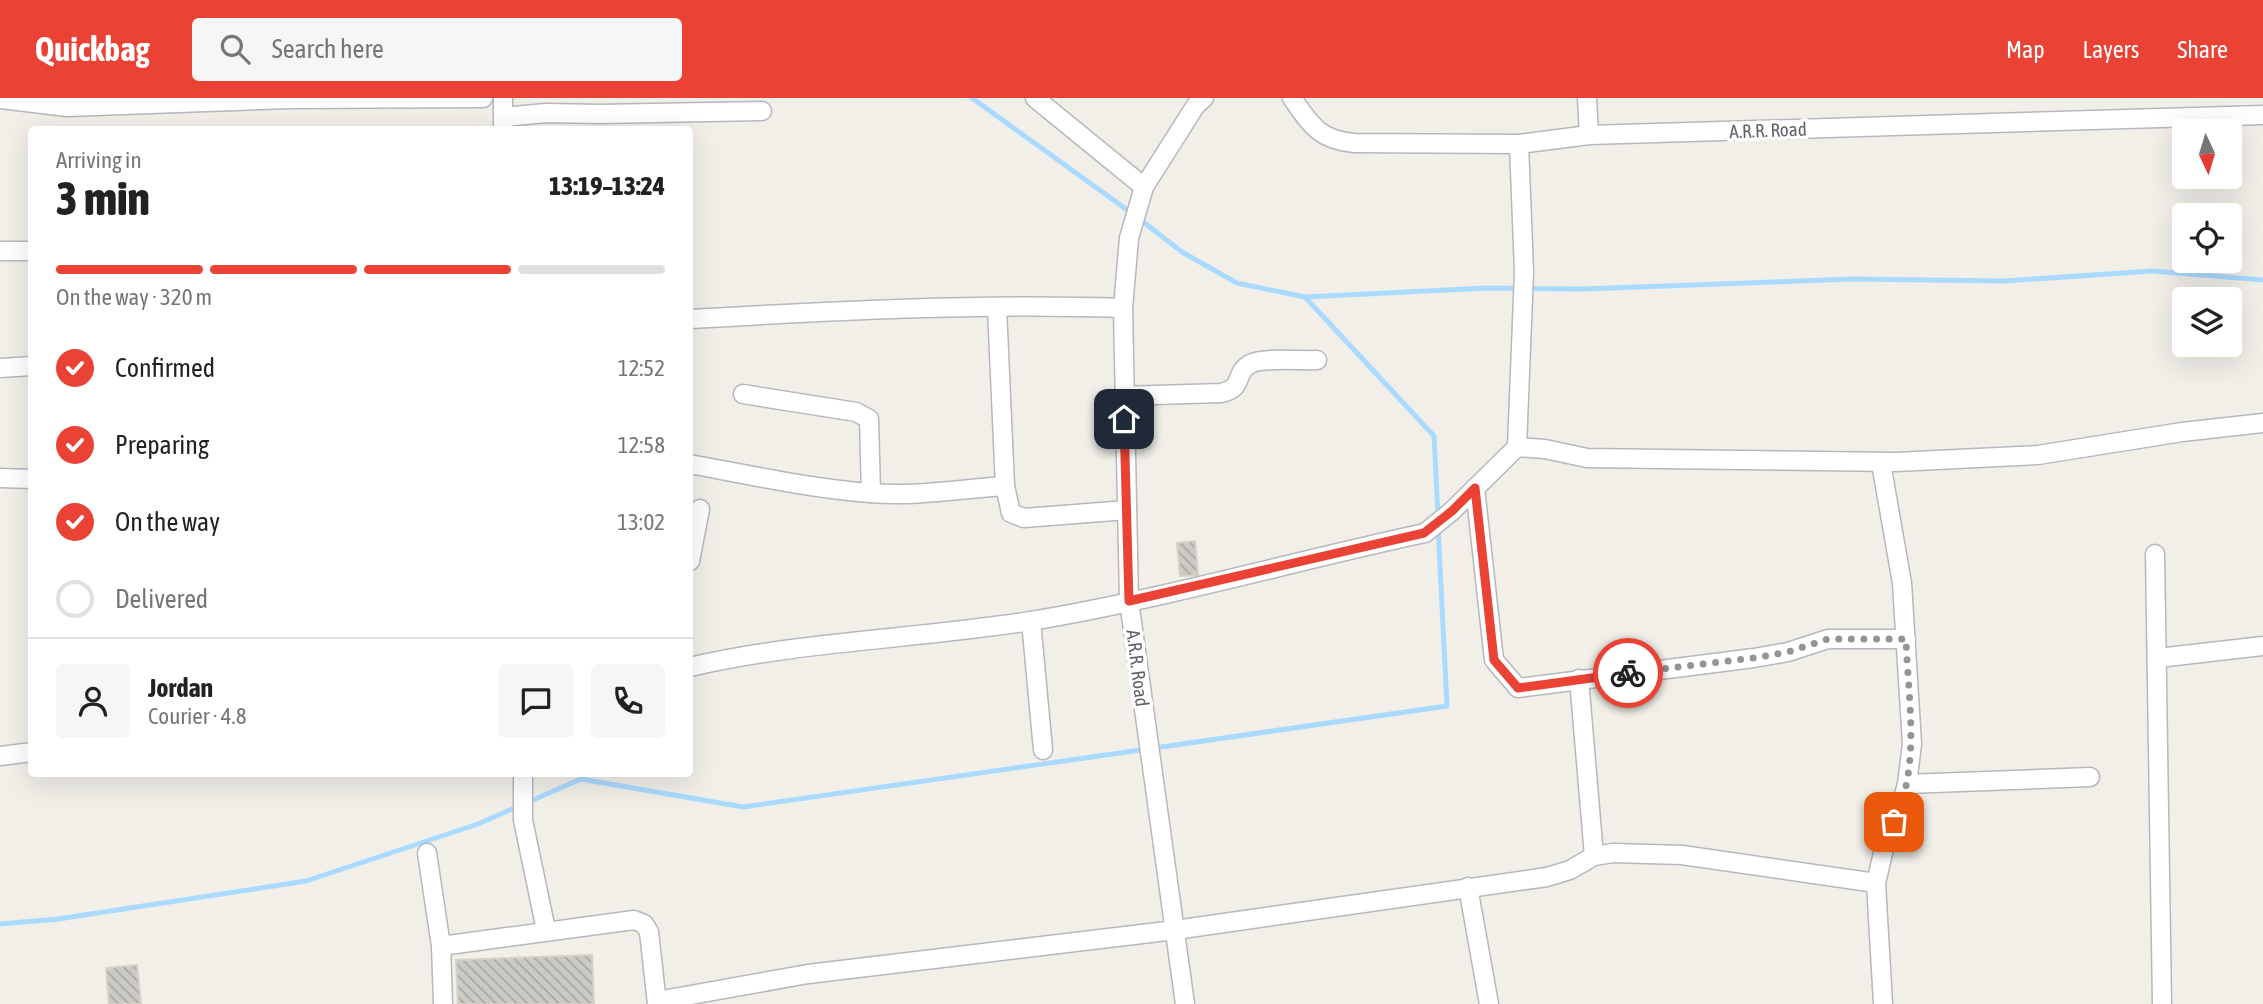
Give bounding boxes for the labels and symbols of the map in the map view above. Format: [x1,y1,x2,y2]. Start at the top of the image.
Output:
street label: A.R.R. Road [1729,118,1807,142]
north arrow [2172,119,2242,189]
pin [1094,389,1154,449]
street label: A.R.R. Road [1122,628,1154,708]
courier [1593,638,1663,708]
pin [1864,792,1924,852]

